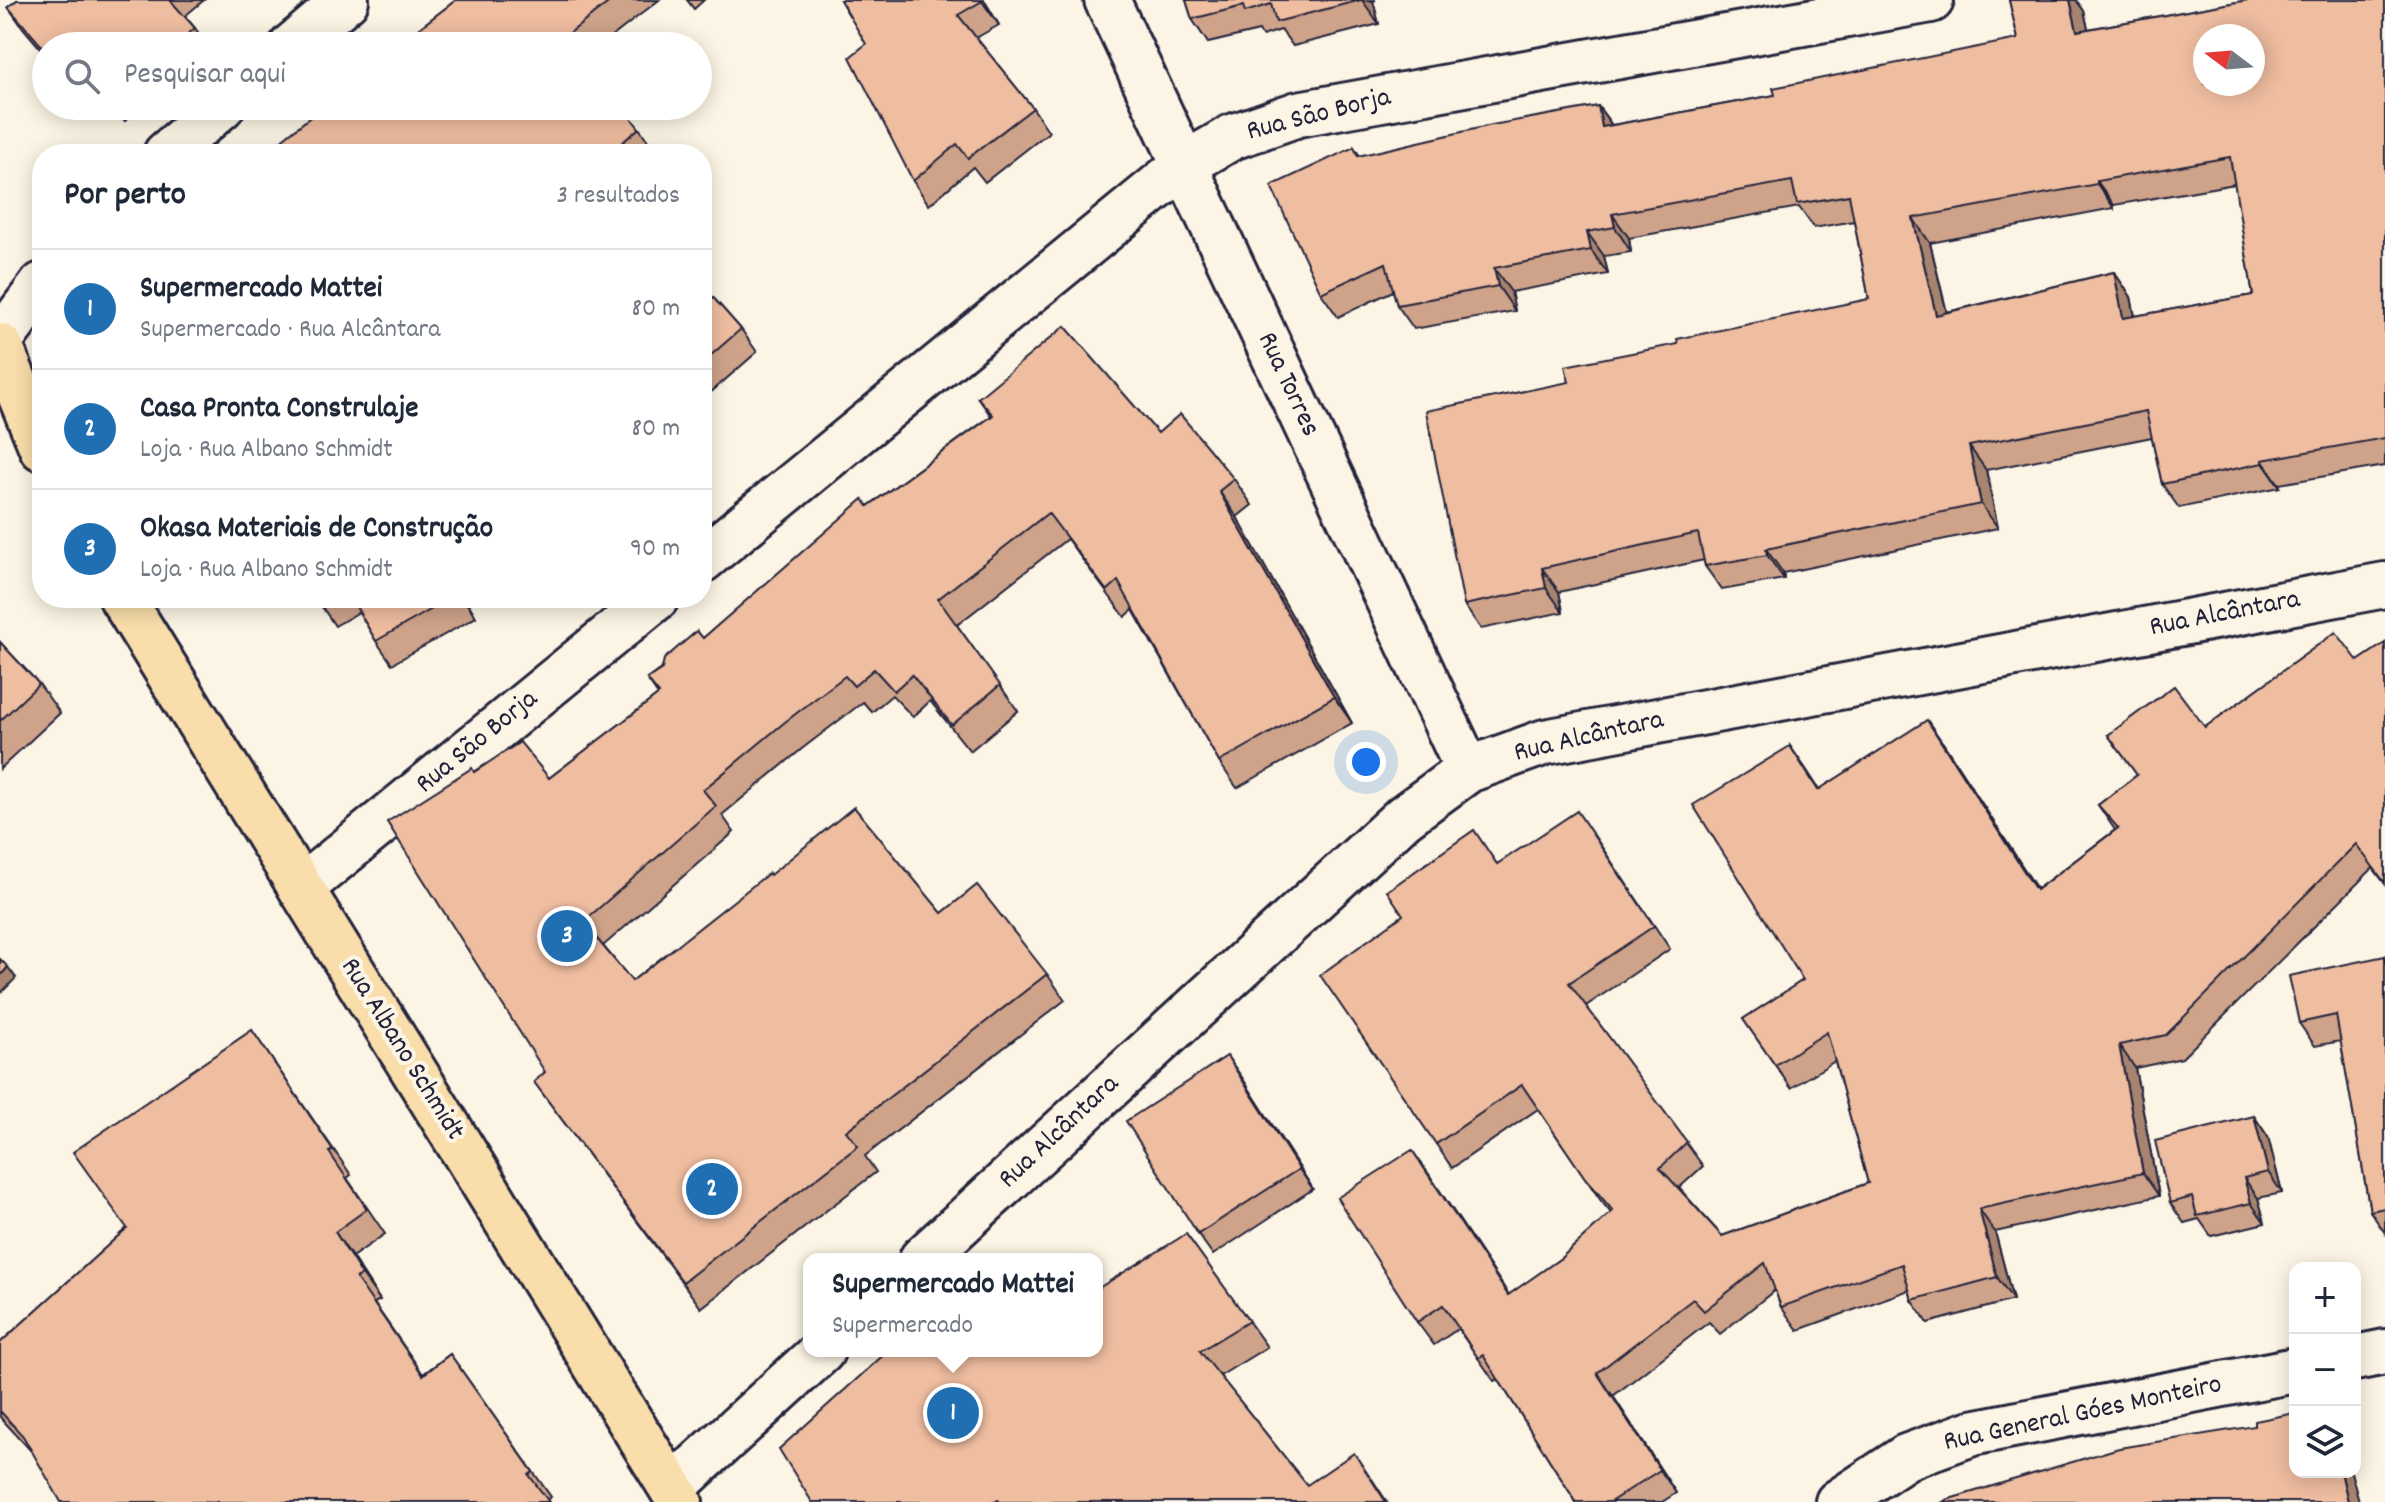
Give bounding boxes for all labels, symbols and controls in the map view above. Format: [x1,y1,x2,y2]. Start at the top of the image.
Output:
north arrow [2193,24,2265,96]
search box [32,32,712,120]
icon: search [60,54,104,98]
text: Pesquisar aqui [124,55,286,98]
street label: Rua São Borja [1243,79,1396,153]
text: Por perto [64,172,186,221]
text: 3 resultados [557,178,680,215]
text: Supermercado Mattei [140,269,382,312]
text: 1 [87,291,93,328]
text: 80 m [632,291,680,328]
text: Supermercado · Rua Alcântara [140,312,440,349]
street label: Rua Torres [1245,326,1329,444]
text: Casa Pronta Construlaje [140,389,419,432]
text: 2 [84,411,96,448]
text: 80 m [632,411,680,448]
text: Loja · Rua Albano Schmidt [140,432,393,469]
text: Okasa Materiais de Construção [140,509,493,552]
text: 3 [84,531,96,568]
text: 90 m [630,531,680,568]
text: Loja · Rua Albano Schmidt [140,552,393,589]
street label: Rua Alcântara [2146,581,2304,649]
street label: Rua São Borja [408,681,548,805]
street label: Rua Alcântara [1510,701,1669,775]
your location [1346,742,1386,782]
pin: 3 [541,906,593,966]
street label: Rua Albano Schmidt [329,951,473,1149]
street label: Rua Alcântara [991,1066,1130,1200]
pin: 2 [686,1159,738,1219]
popup [803,1253,1103,1357]
map controls [2289,1262,2361,1478]
button: + [2289,1262,2361,1334]
text: Supermercado Mattei [832,1265,1074,1308]
text: Supermercado [832,1308,973,1345]
button: − [2289,1334,2361,1406]
street label: Rua General Góes Monteiro [1940,1366,2226,1464]
pin: 1 [927,1383,979,1443]
button: layers [2289,1406,2361,1478]

